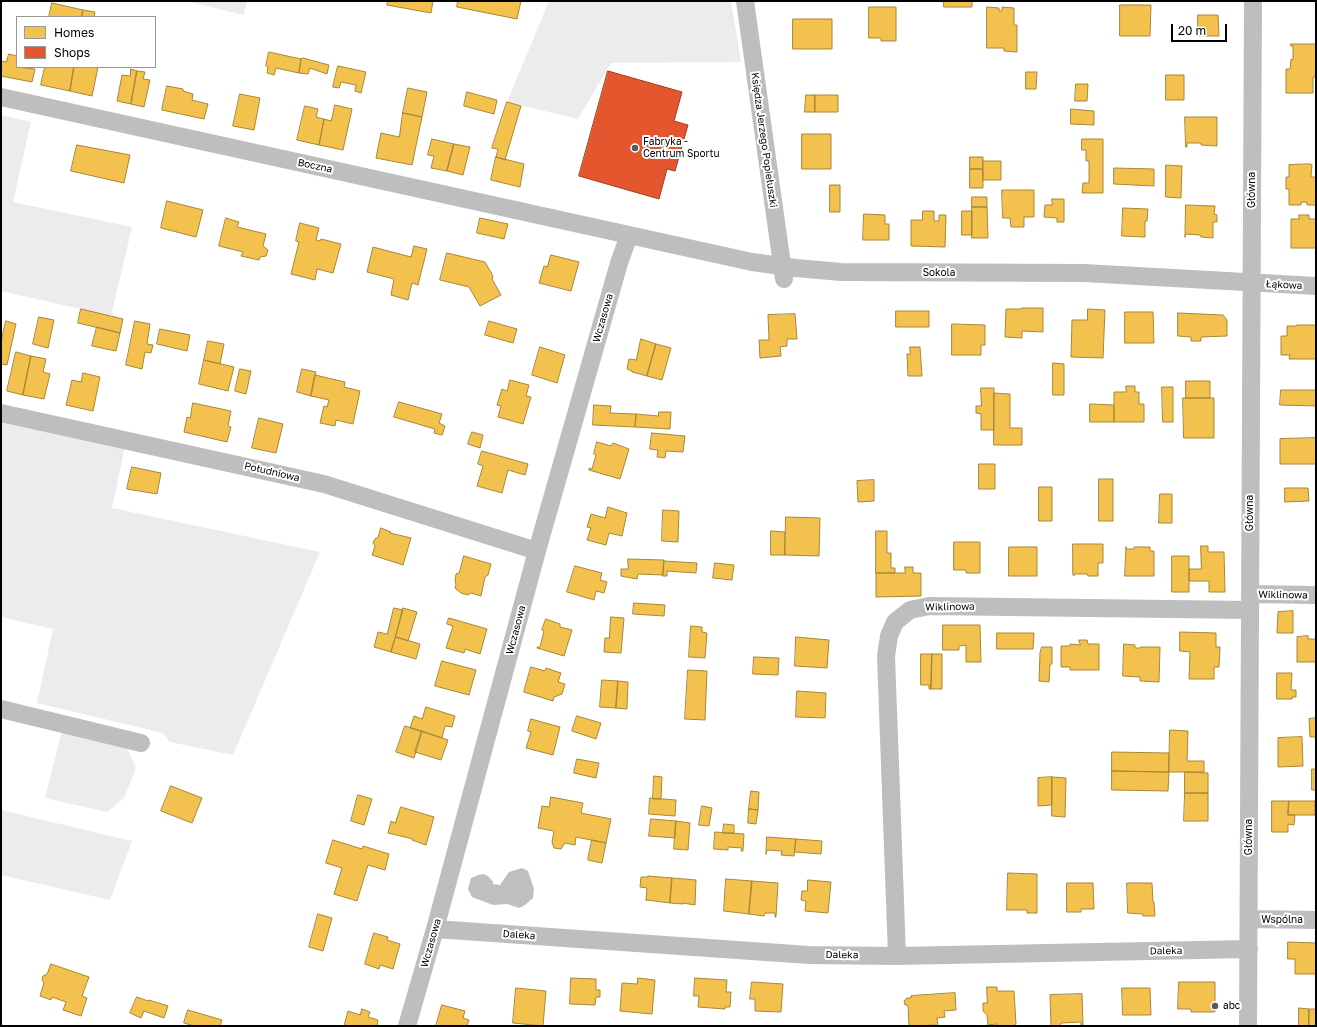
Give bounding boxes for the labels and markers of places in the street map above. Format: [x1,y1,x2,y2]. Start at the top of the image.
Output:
place label: Fabryka - Centrum Sportu [643,136,720,160]
marker: Fabryka - Centrum Sportu [630,143,640,153]
place label: abc [1223,1000,1240,1012]
marker: abc [1210,1001,1220,1011]

